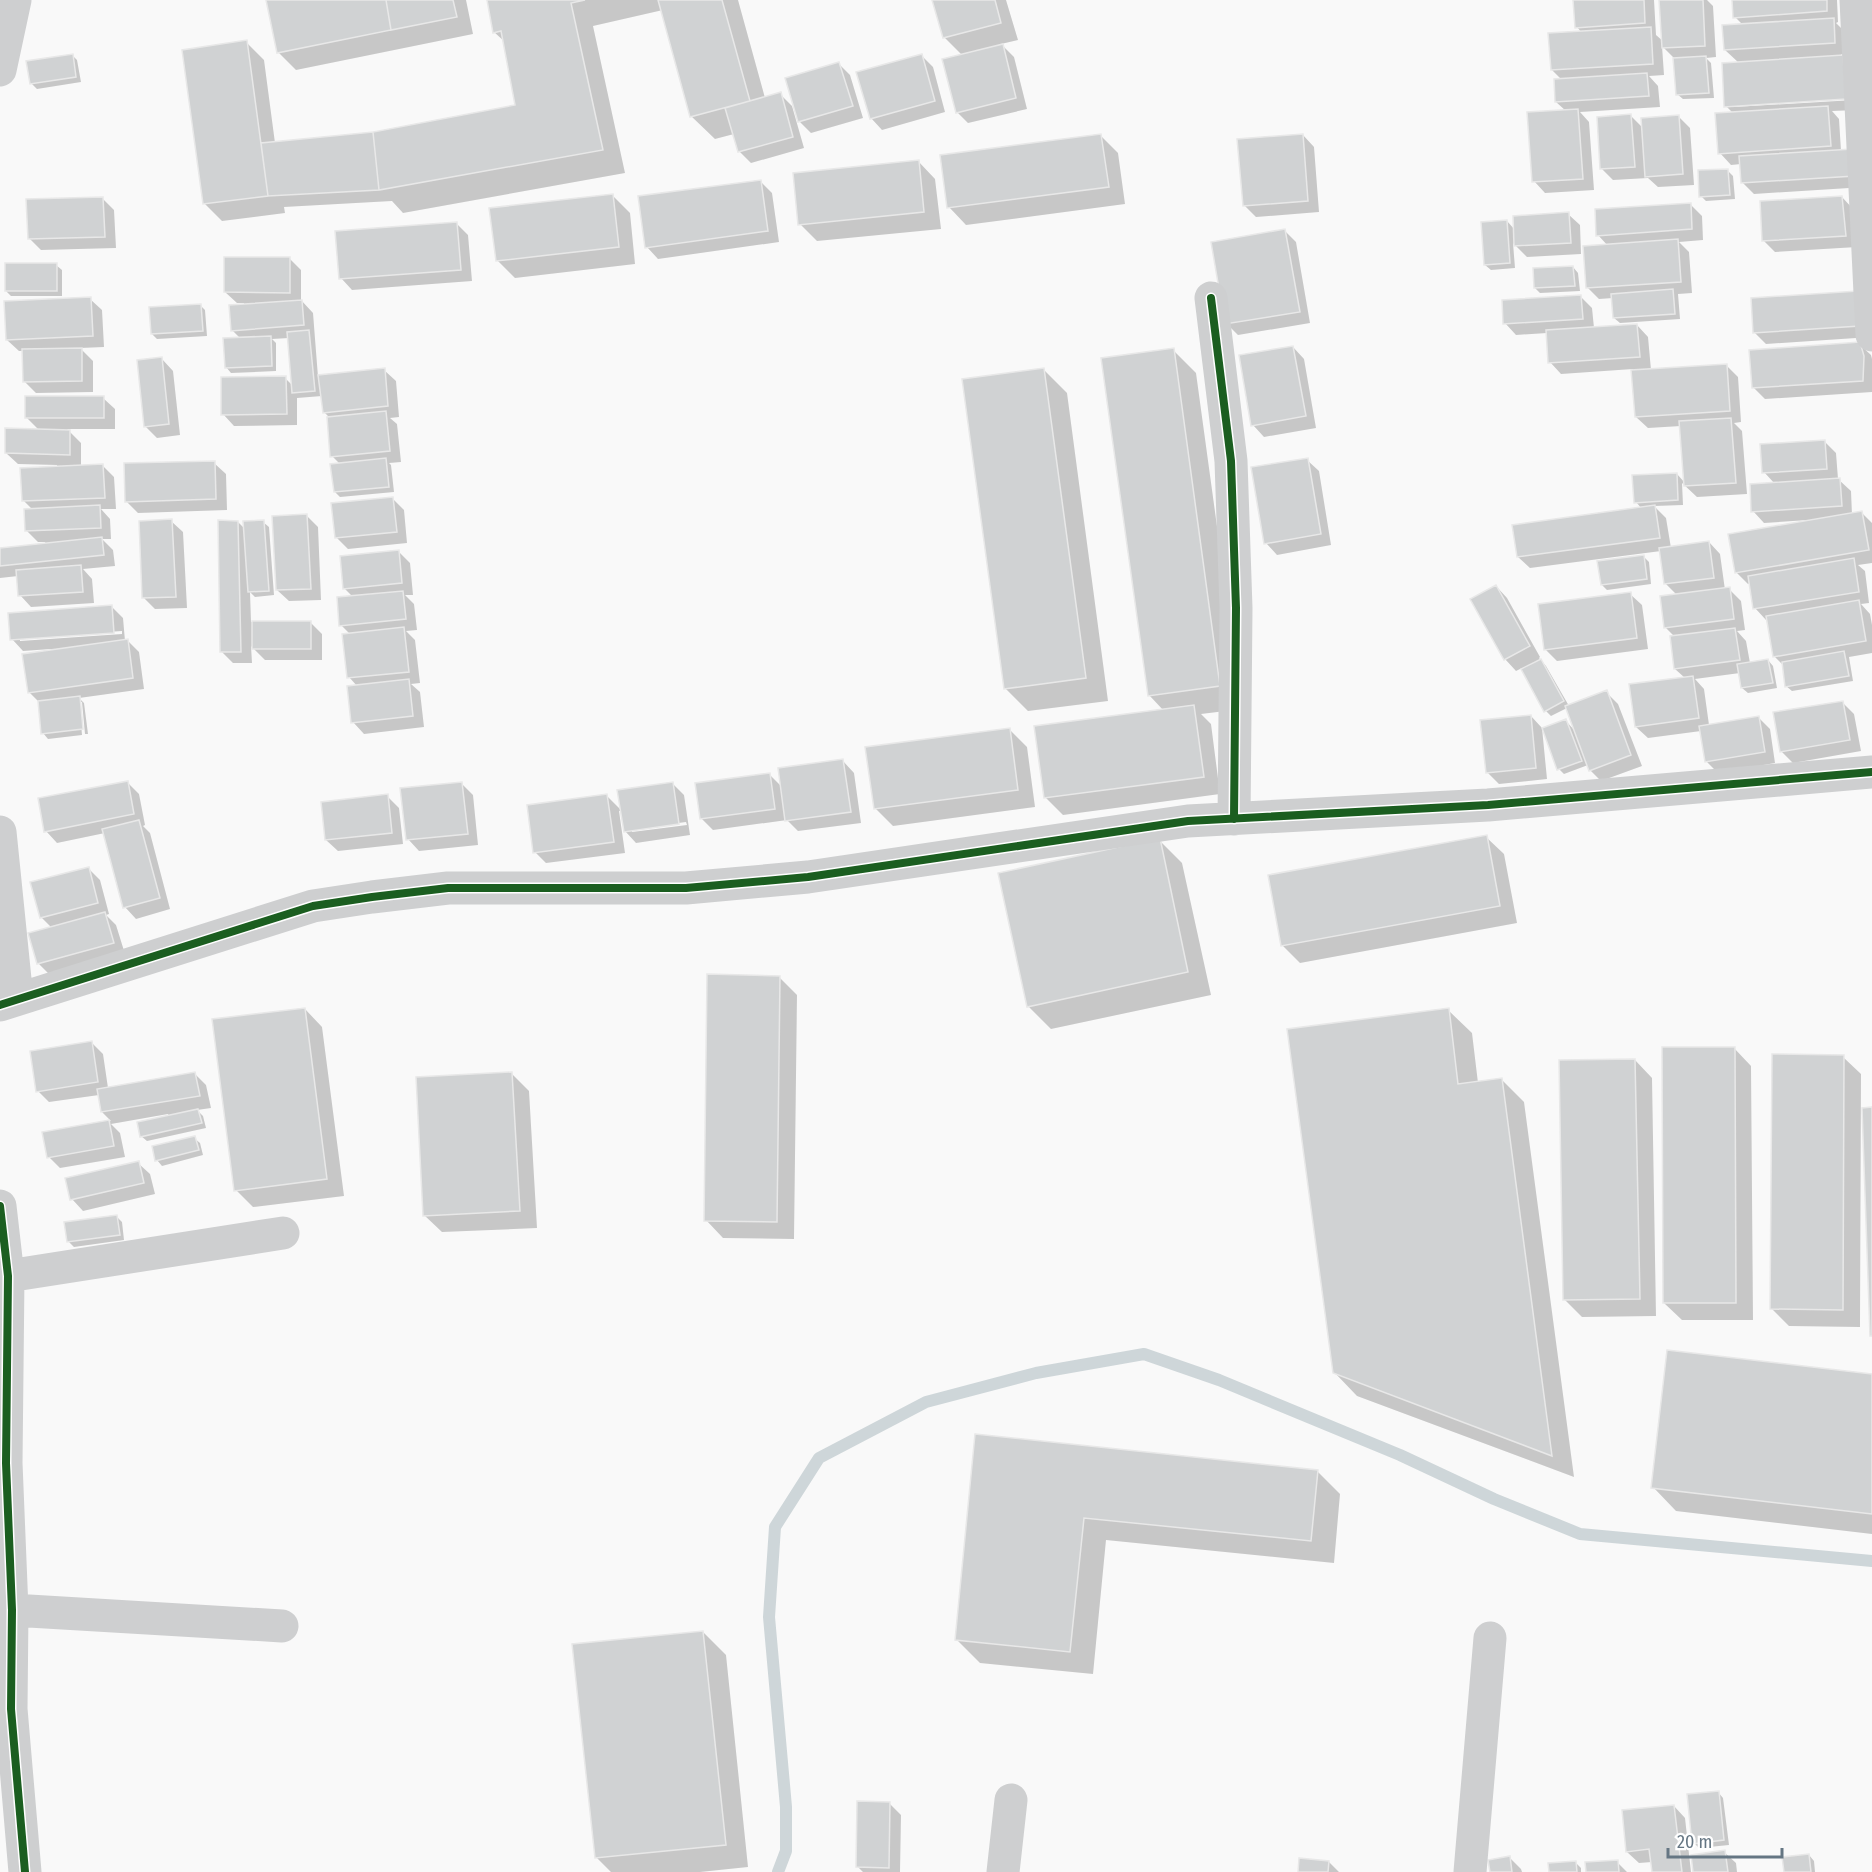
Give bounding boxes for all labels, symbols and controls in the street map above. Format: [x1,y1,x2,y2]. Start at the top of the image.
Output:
scale bar [1668,1821,1782,1859]
text: 20 m [1677,1831,1712,1853]

